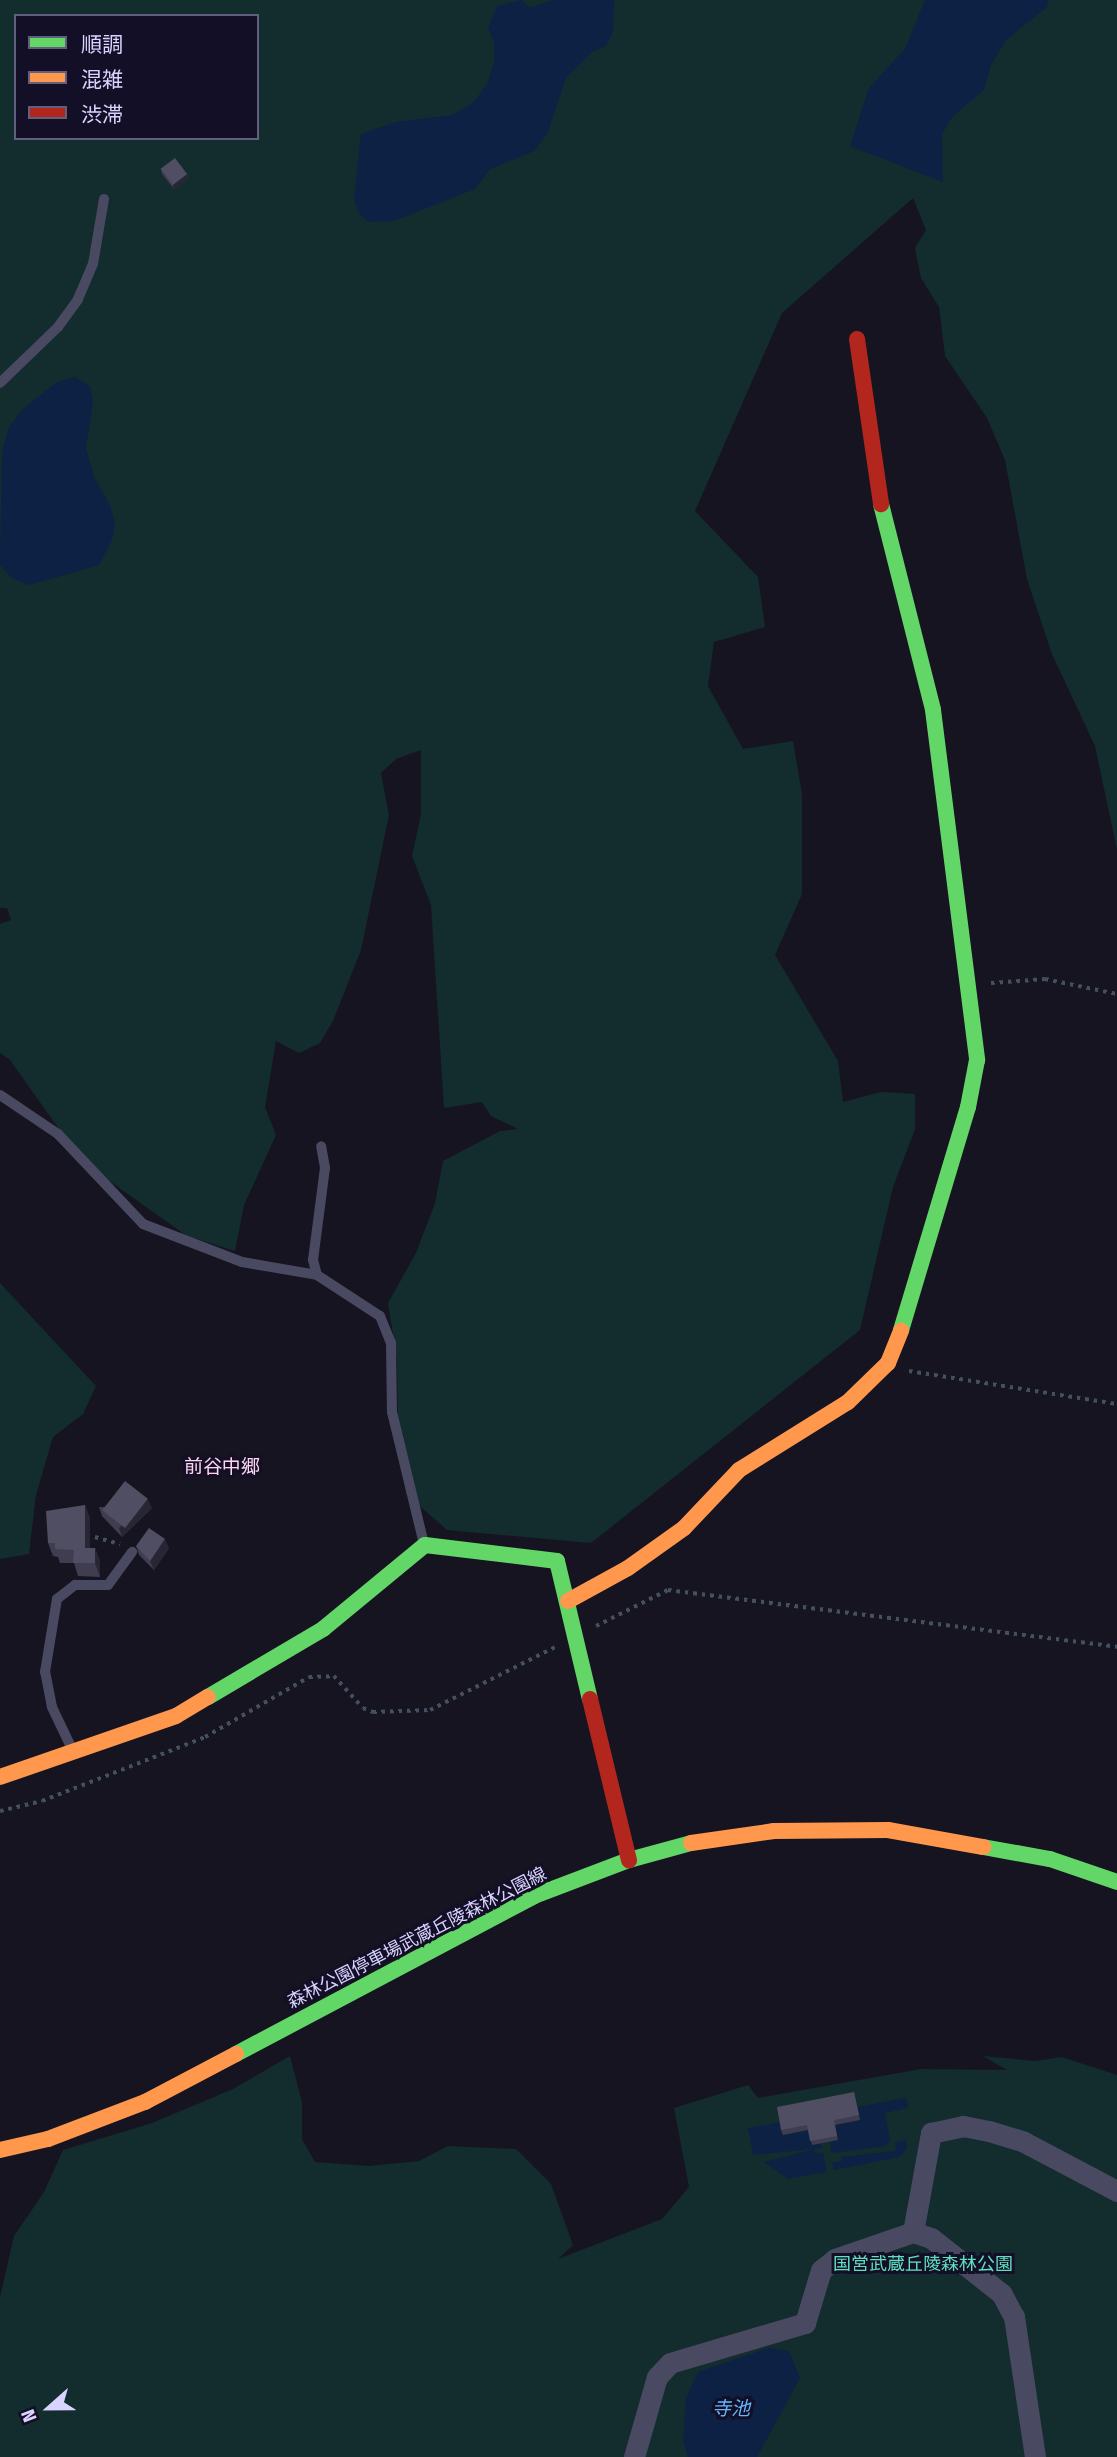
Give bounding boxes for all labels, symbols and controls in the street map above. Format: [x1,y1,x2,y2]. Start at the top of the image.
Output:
legend [14,14,259,140]
text: 順調 [81,32,123,58]
text: 混雑 [81,67,123,93]
text: 渋滞 [81,102,123,128]
district label: 前谷中郷 [184,1456,260,1478]
street label: 森林公園停車場武蔵丘陵森林公園線 [284,1863,550,2013]
park label: 国営武蔵丘陵森林公園 [833,2253,1013,2275]
north arrow [14,2373,84,2443]
water label: 寺池 [712,2398,750,2420]
text: N [16,2406,42,2425]

